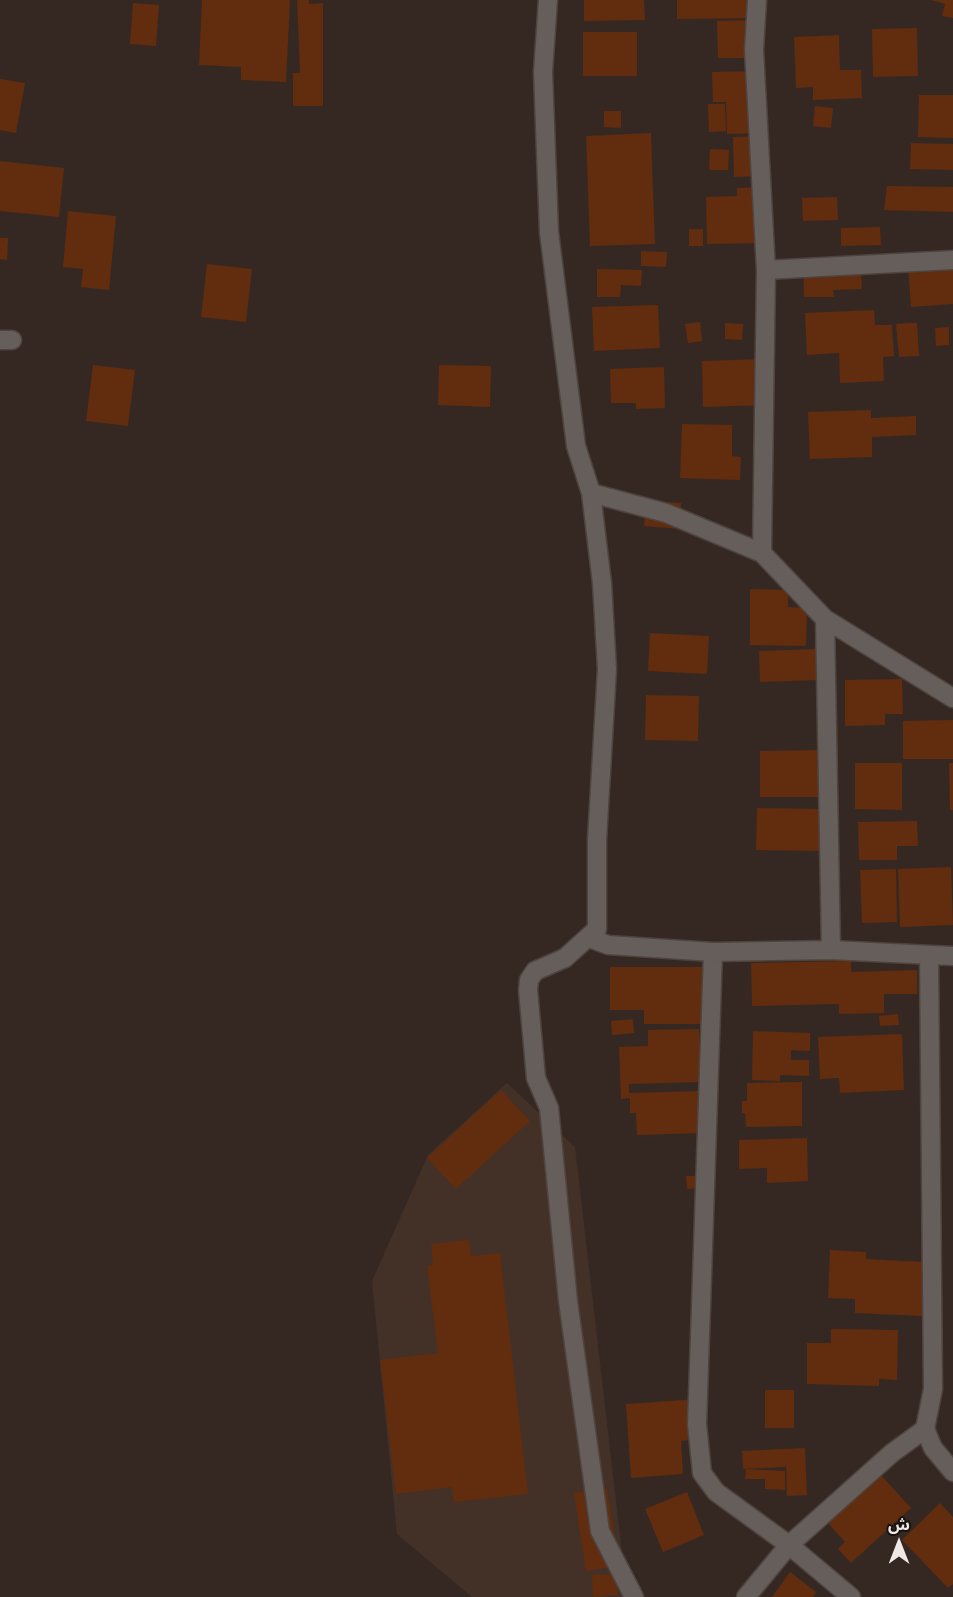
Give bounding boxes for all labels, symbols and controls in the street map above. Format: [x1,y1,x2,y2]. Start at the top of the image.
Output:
north arrow [869,1513,929,1573]
text: ش [888,1515,910,1534]

